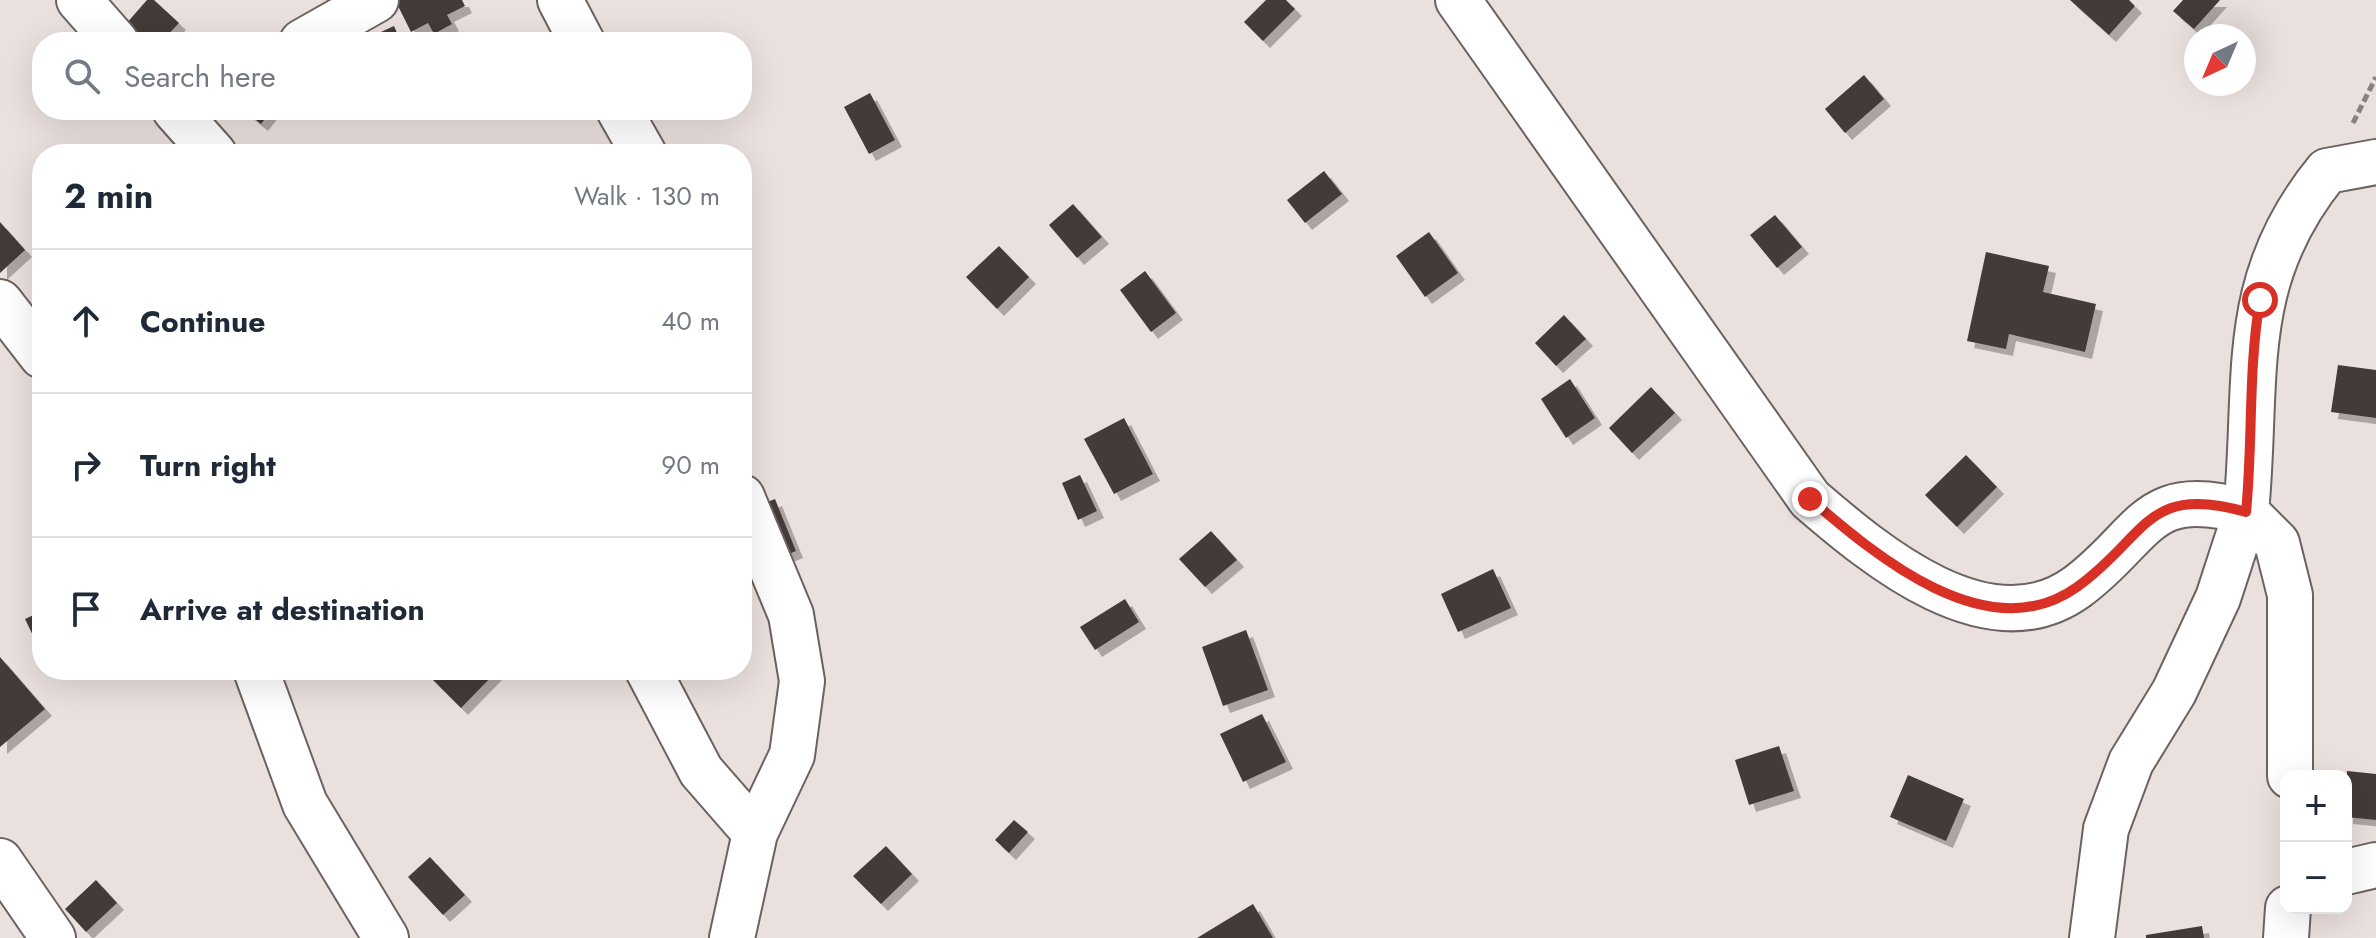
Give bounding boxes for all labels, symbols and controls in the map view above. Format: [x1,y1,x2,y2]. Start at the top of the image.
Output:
north arrow [2184,24,2256,96]
search box [32,32,752,120]
icon: search [60,54,104,98]
text: Search here [124,55,276,98]
text: 2 min [64,172,153,221]
text: Walk · 130 m [574,177,720,215]
route start [2242,282,2278,318]
icon: ahead [64,299,108,343]
text: Continue [140,300,266,343]
text: 40 m [661,302,720,340]
icon: right [64,443,108,487]
text: Turn right [140,444,276,487]
text: 90 m [661,446,720,484]
route end [1792,481,1828,517]
icon: arrive [64,587,108,631]
text: Arrive at destination [140,588,425,631]
map controls [2280,770,2352,914]
button: + [2280,770,2352,842]
button: − [2280,842,2352,914]

